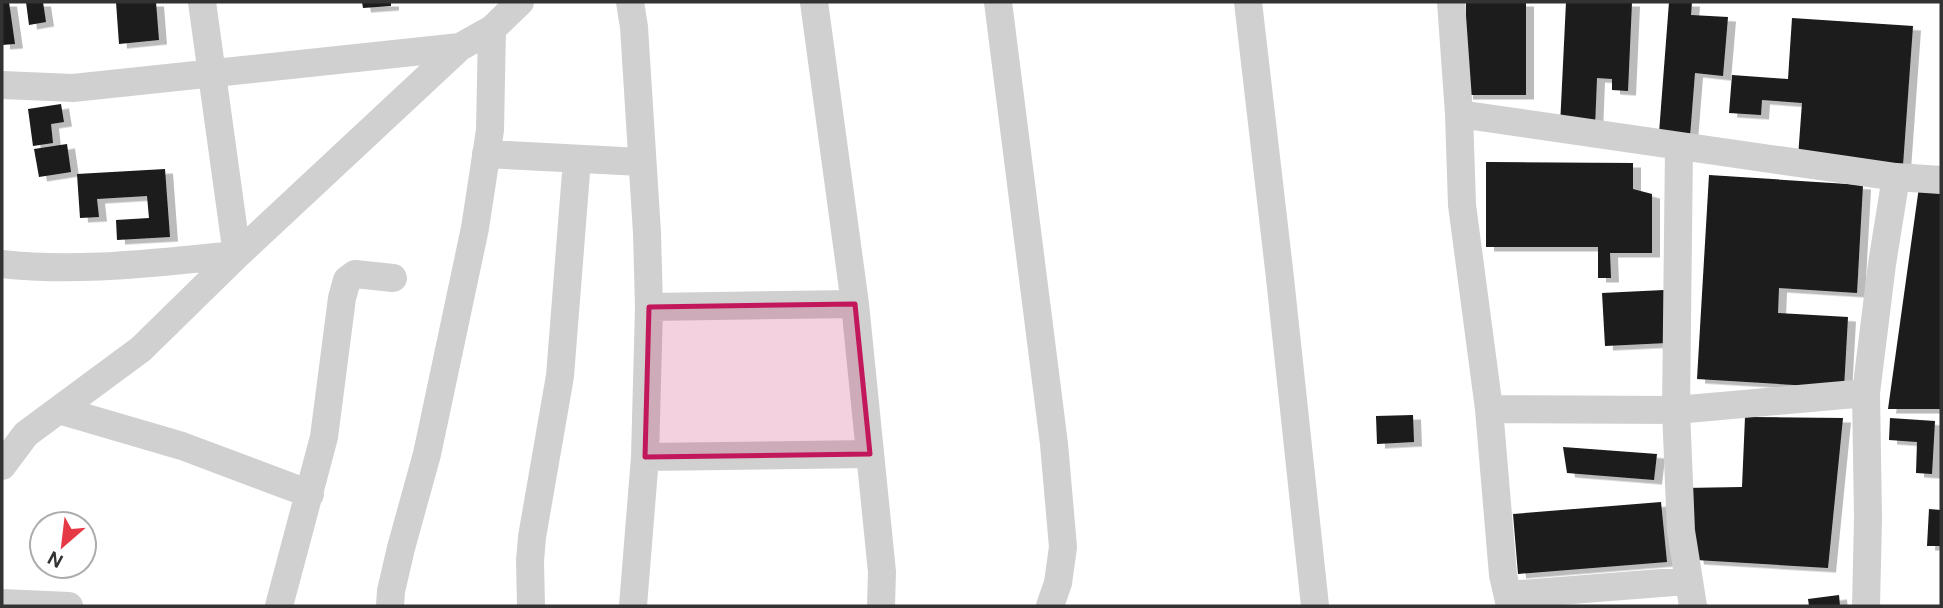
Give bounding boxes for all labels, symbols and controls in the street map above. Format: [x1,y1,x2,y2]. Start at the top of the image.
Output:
north arrow [28,510,98,580]
text: N [43,545,67,574]

